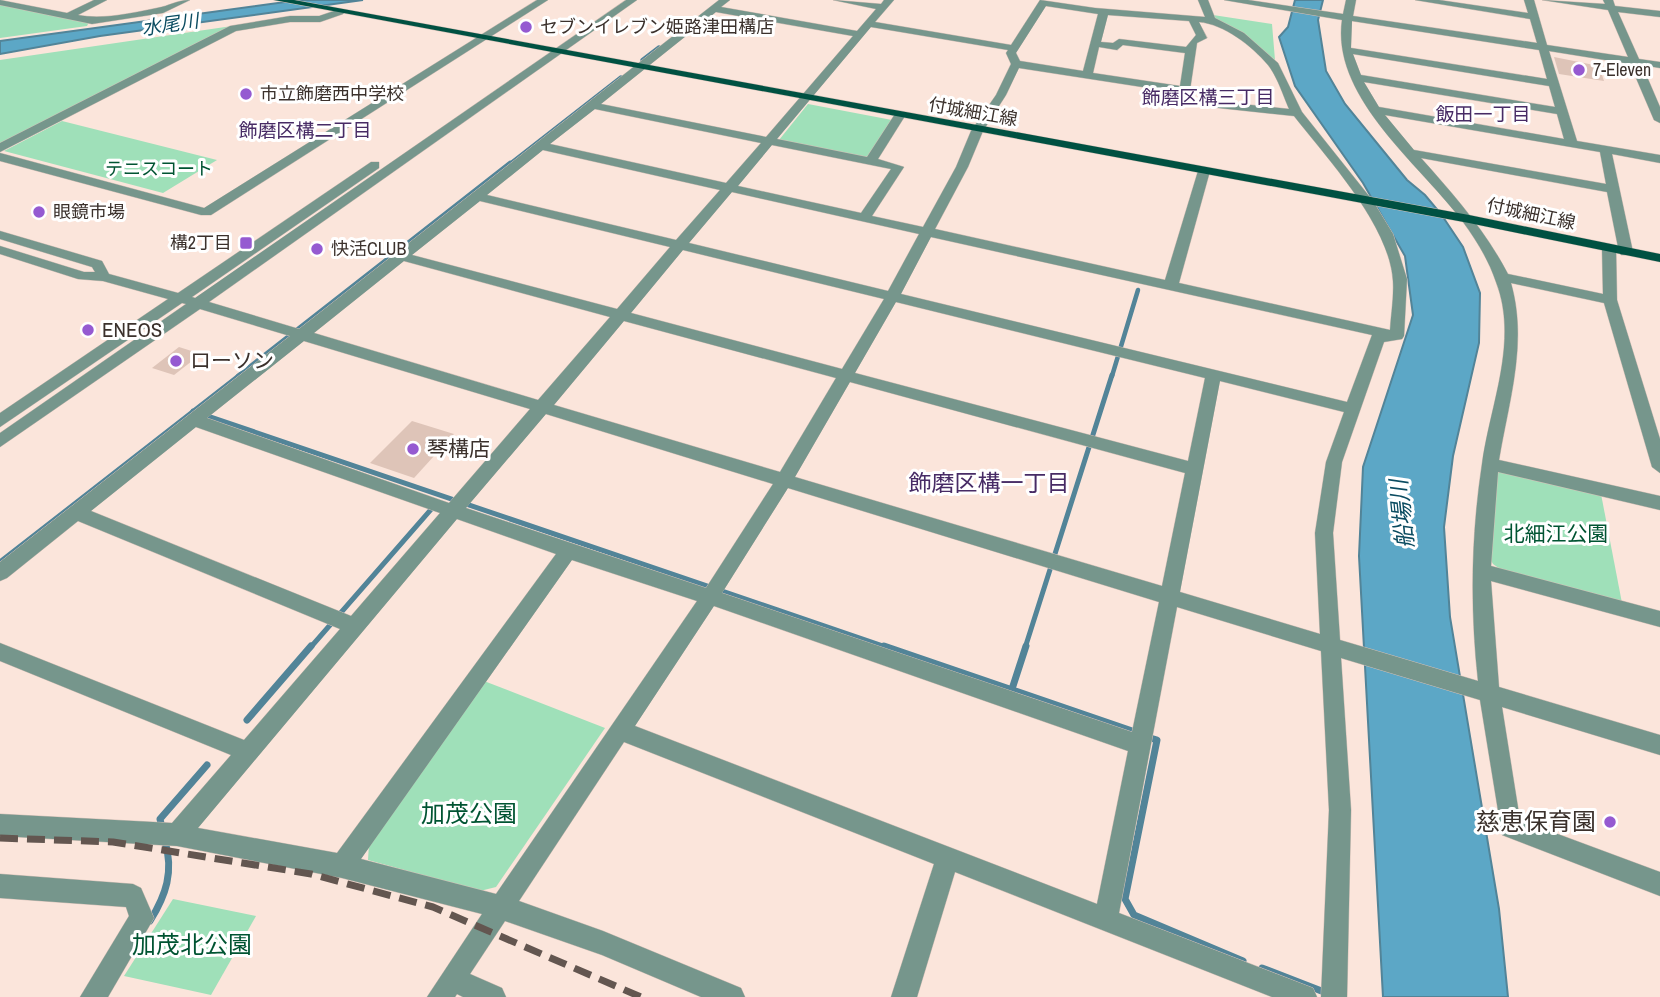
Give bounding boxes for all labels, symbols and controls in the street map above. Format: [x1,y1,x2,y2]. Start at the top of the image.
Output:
water label: 水尾川 [140,7,202,41]
place label: セブンイレブン姫路津田構店 [540,14,774,39]
marker: セブンイレブン姫路津田構店 [518,19,534,35]
place label: 7-Eleven [1593,57,1651,82]
marker: 7-Eleven [1571,62,1587,78]
place label: 市立飾磨西中学校 [260,81,404,106]
district label: 飾磨区構三丁目 [1141,84,1275,110]
marker: 市立飾磨西中学校 [238,86,254,102]
street label: 付城細江線 [927,91,1020,132]
district label: 飯田一丁目 [1435,101,1531,127]
district label: 飾磨区構二丁目 [238,117,372,143]
park label: テニスコート [105,156,213,181]
street label: 付城細江線 [1484,192,1578,235]
place label: 眼鏡市場 [53,199,125,224]
marker: 眼鏡市場 [31,204,47,220]
place label: 構2丁目 [170,230,232,255]
marker: 構2丁目 [238,235,254,251]
place label: 快活CLUB [331,236,407,261]
marker: 快活CLUB [309,241,325,257]
place label: ENEOS [102,315,162,344]
marker: ENEOS [80,322,96,338]
place label: ローソン [190,346,274,375]
marker: ローソン [168,353,184,369]
place label: 琴構店 [427,434,490,463]
marker: 琴構店 [405,441,421,457]
district label: 飾磨区構一丁目 [909,467,1070,498]
water label: 船場川 [1382,475,1421,550]
park label: 北細江公園 [1504,519,1609,548]
park label: 加茂公園 [421,797,517,829]
place label: 慈恵保育園 [1476,805,1596,837]
marker: 慈恵保育園 [1602,814,1618,830]
park label: 加茂北公園 [132,928,252,960]

